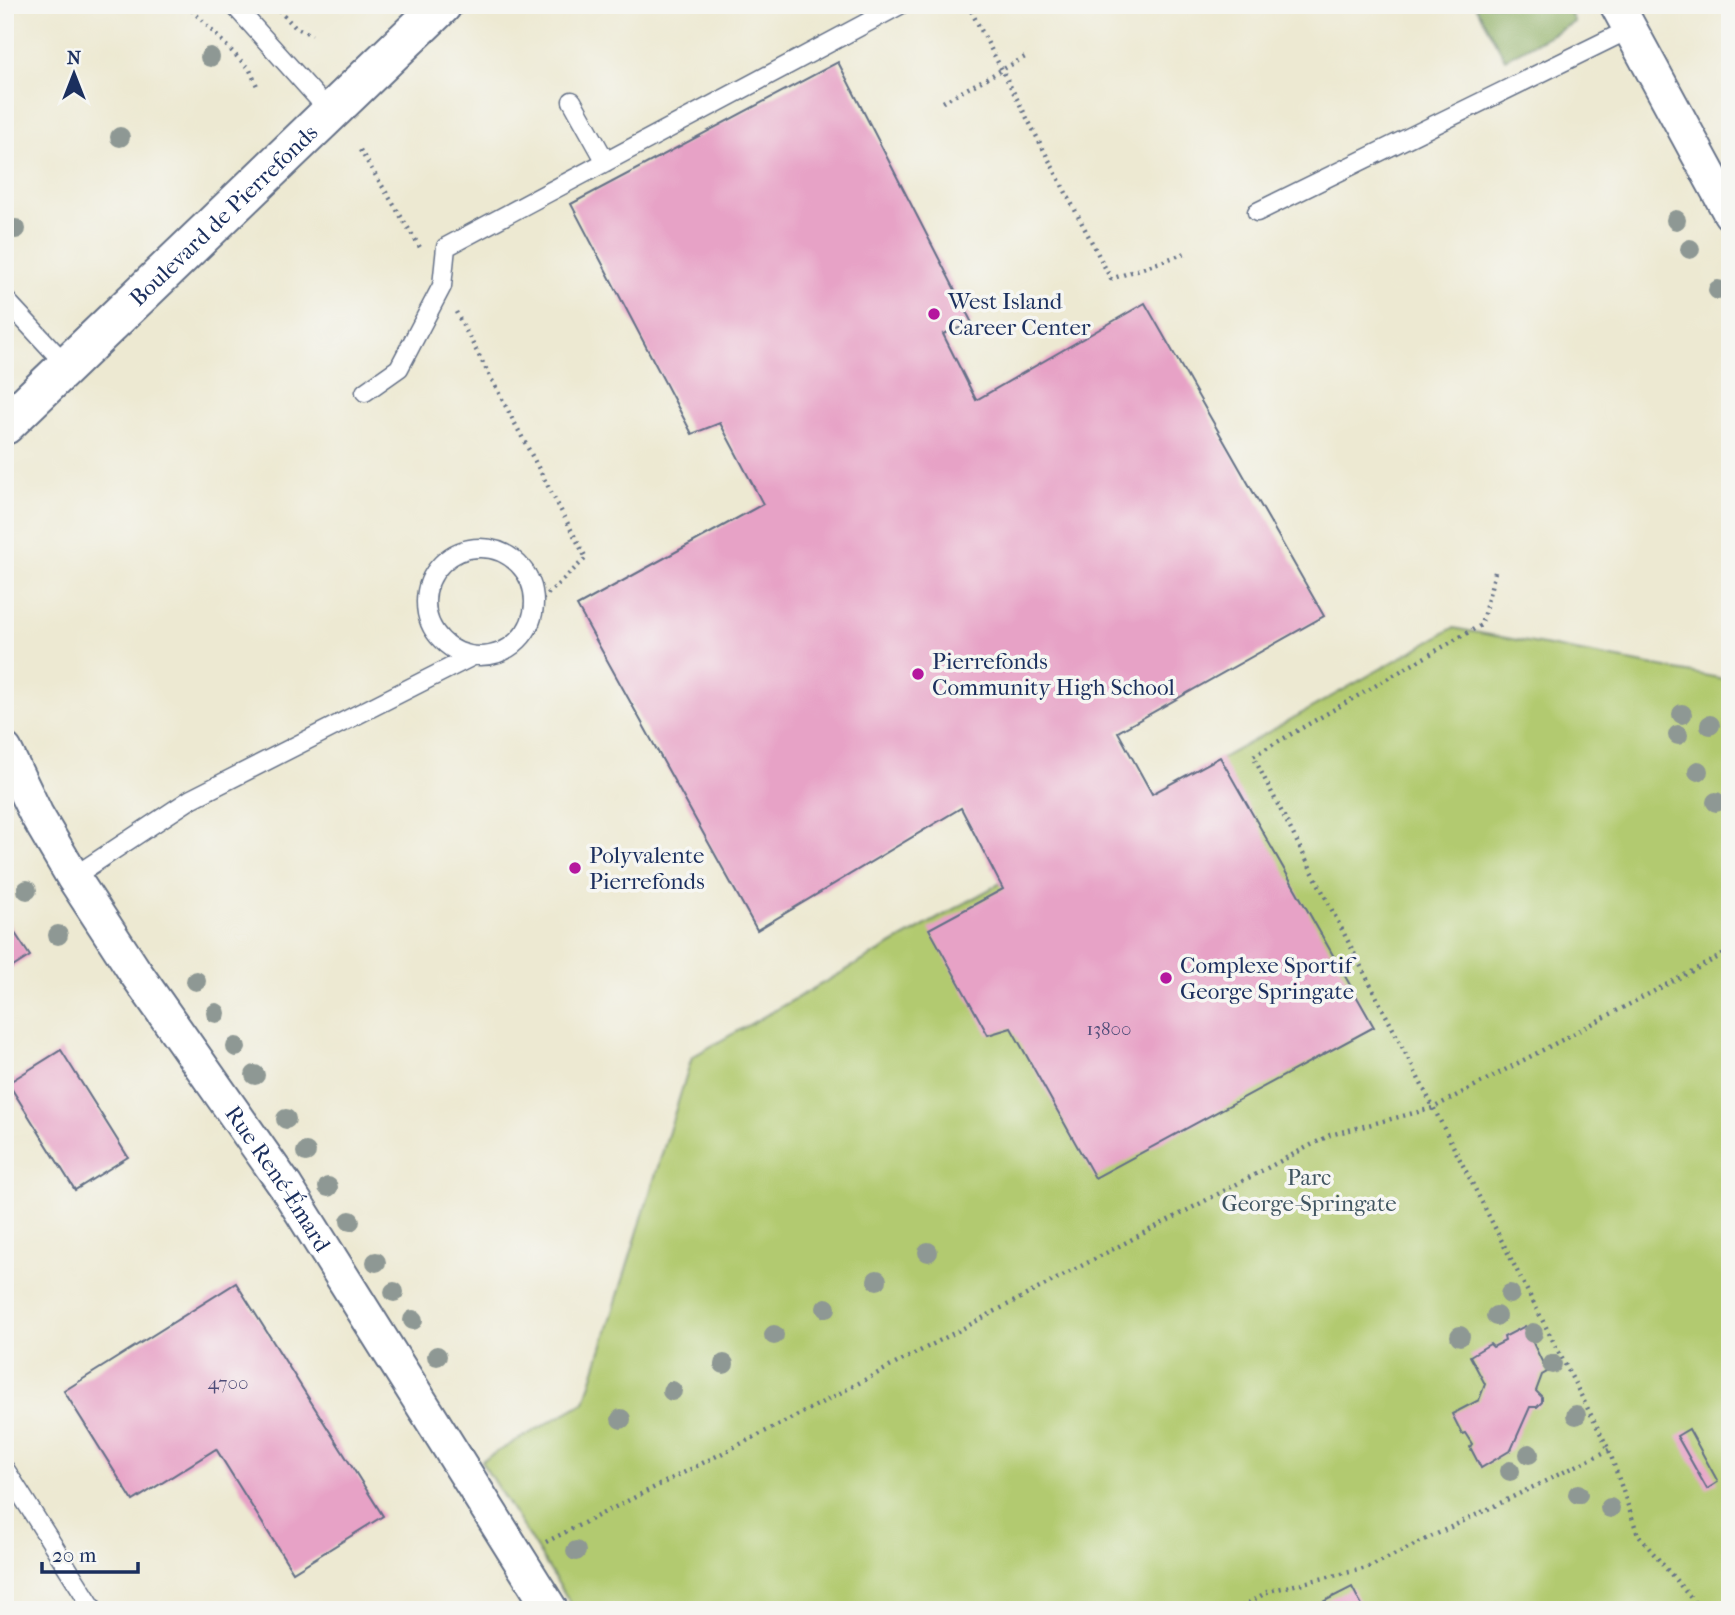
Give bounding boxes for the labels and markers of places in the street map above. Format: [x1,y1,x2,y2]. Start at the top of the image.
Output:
place label: West Island Career Center [947,288,1091,341]
marker: West Island Career Center [926,306,942,322]
place label: Pierrefonds Community High School [932,648,1175,701]
marker: Pierrefonds Community High School [910,666,926,682]
place label: Polyvalente Pierrefonds [589,842,705,895]
marker: Polyvalente Pierrefonds [567,860,583,876]
place label: Complexe Sportif George Springate [1180,952,1356,1005]
marker: Complexe Sportif George Springate [1158,970,1174,986]

